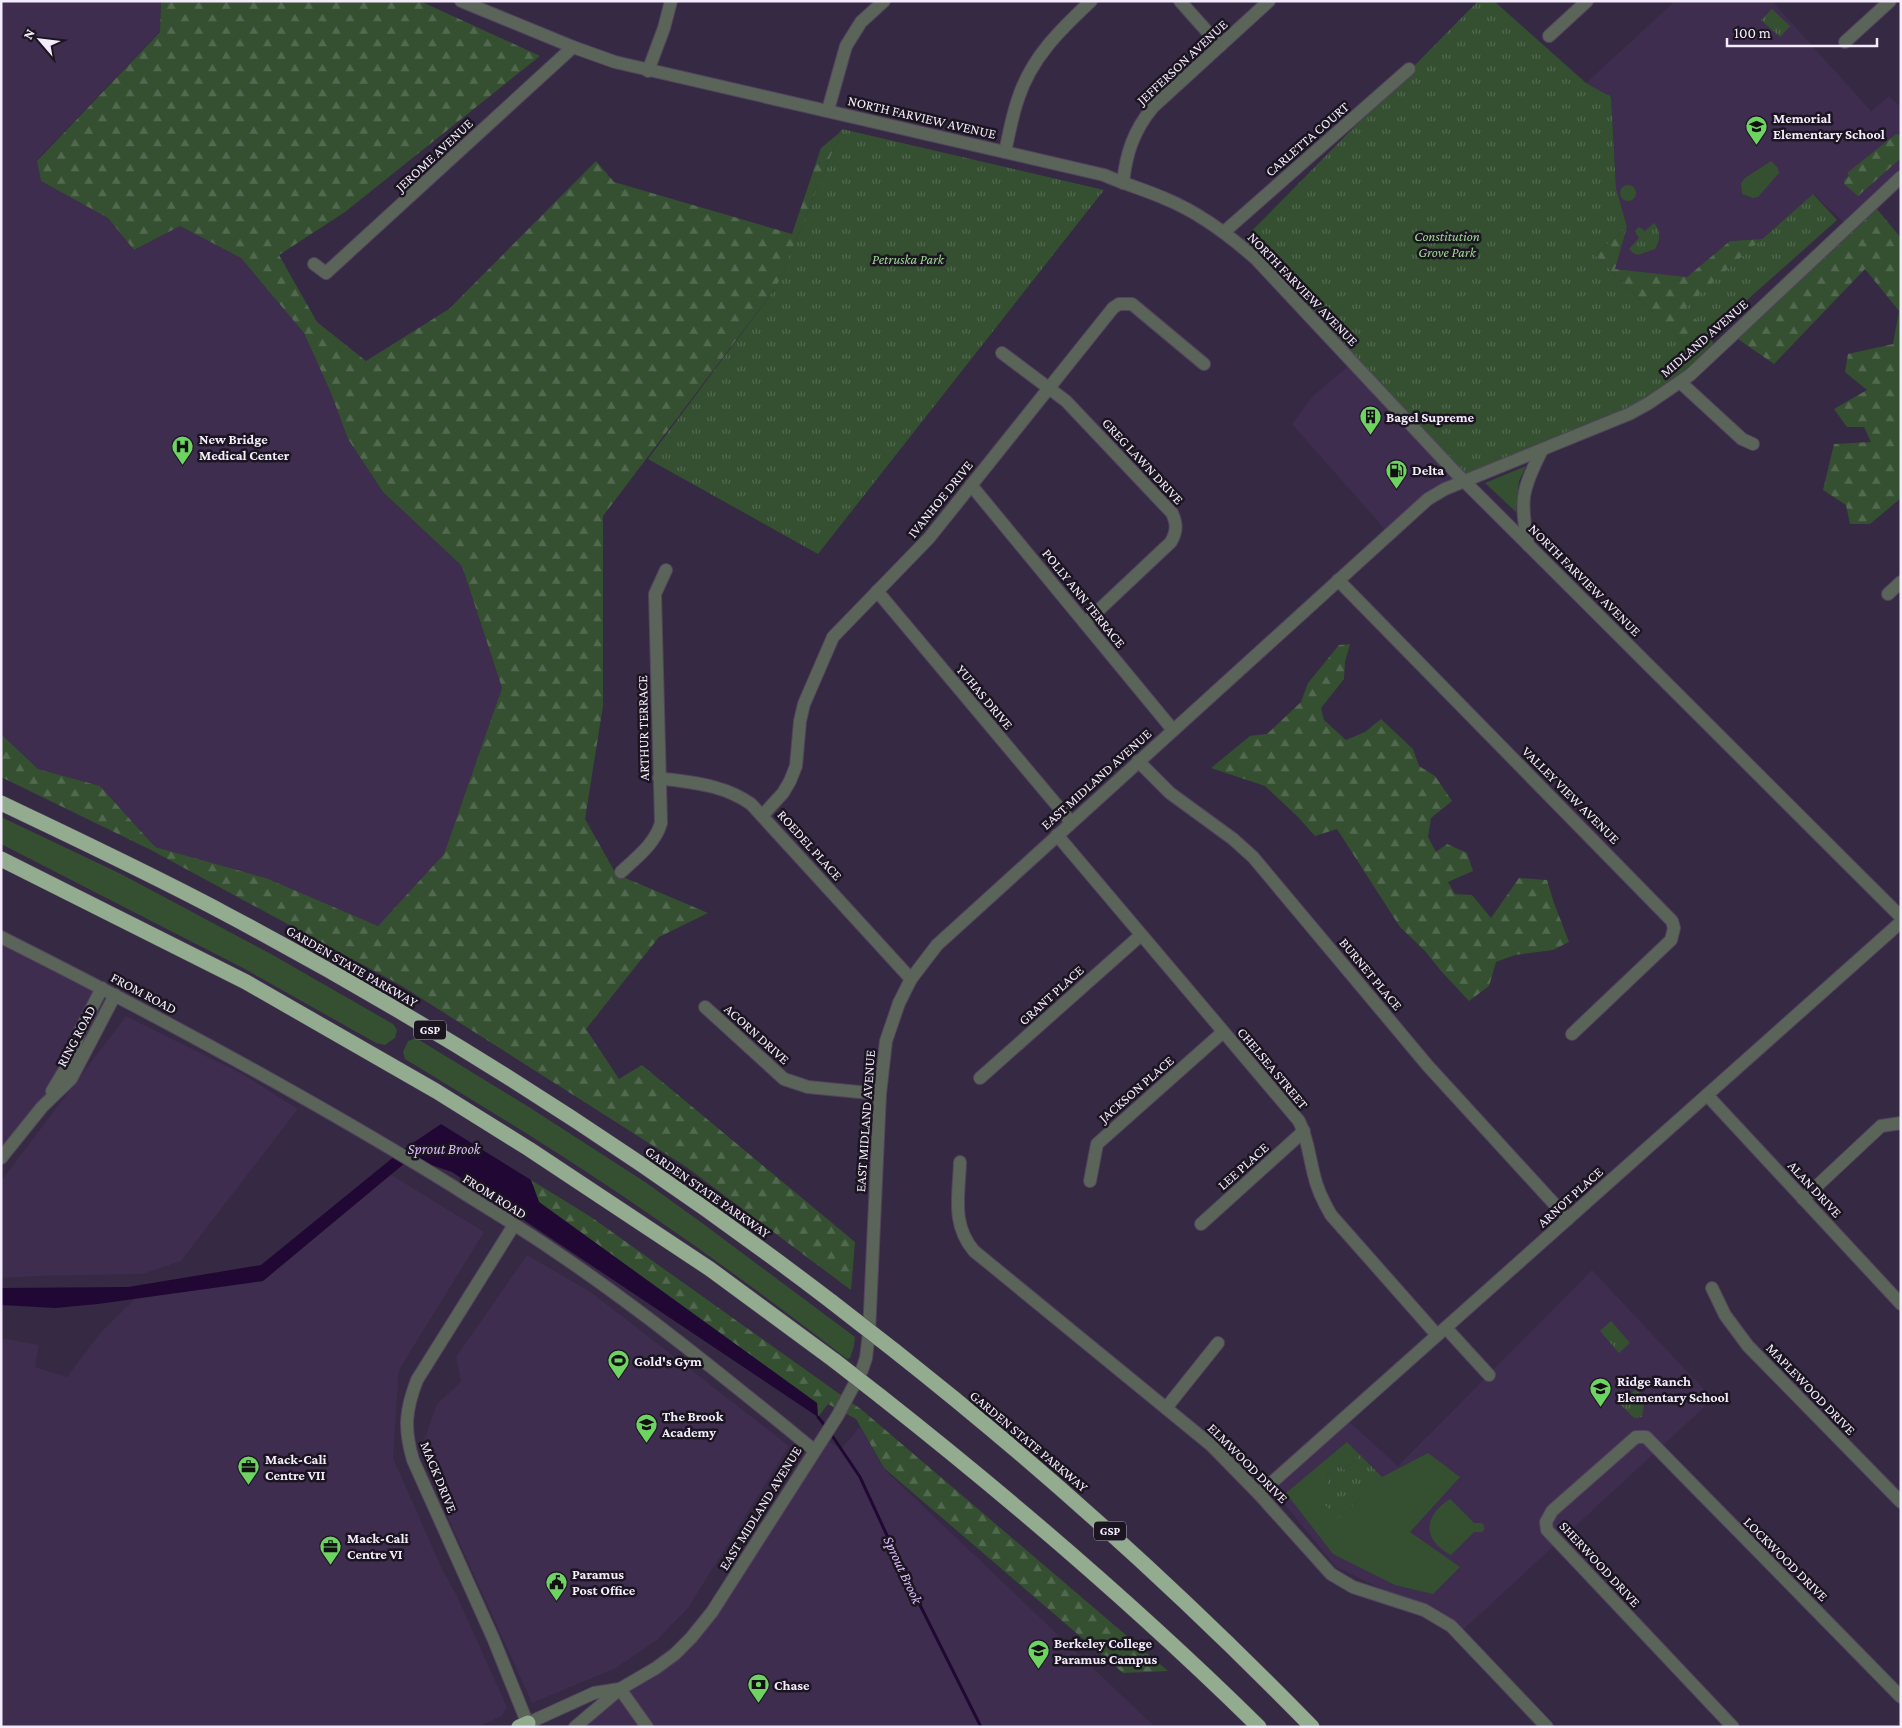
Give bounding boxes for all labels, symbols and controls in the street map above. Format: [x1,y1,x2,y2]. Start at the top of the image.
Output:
north arrow [15,15,65,65]
scale bar [1727,15,1877,47]
street label: JEFFERSON AVENUE [1132,16,1231,109]
text: 100 m [1734,25,1771,41]
text: N [19,26,38,42]
street label: NORTH FARVIEW AVENUE [846,92,998,142]
street label: CARLETTA COURT [1262,98,1352,180]
place label: Memorial Elementary School [1773,110,1885,142]
school or university icon: Memorial Elementary School [1745,114,1769,145]
street label: JEROME AVENUE [391,115,476,196]
park label: Constitution Grove Park [1414,228,1480,260]
street label: NORTH FARVIEW AVENUE [1245,229,1362,349]
park label: Petruska Park [872,251,945,267]
street label: MIDLAND AVENUE [1657,295,1751,380]
building icon: Bagel Supreme [1358,405,1382,436]
place label: Bagel Supreme [1386,409,1475,425]
street label: GREG LAWN DRIVE [1099,415,1187,508]
place label: New Bridge Medical Center [199,431,290,463]
hospital icon: New Bridge Medical Center [171,435,195,466]
street label: IVANHOE DRIVE [904,457,976,541]
fuel station icon: Delta [1384,458,1408,489]
place label: Delta [1412,462,1444,478]
street label: NORTH FARVIEW AVENUE [1526,521,1645,640]
street label: POLLY ANN TERRACE [1039,545,1129,651]
street label: YUHAS DRIVE [953,661,1017,733]
street label: ARTHUR TERRACE [634,675,652,781]
street label: EAST MIDLAND AVENUE [1038,725,1155,833]
street label: VALLEY VIEW AVENUE [1519,743,1623,847]
street label: ROEDEL PLACE [774,807,846,884]
street label: GARDEN STATE PARKWAY [283,922,421,1010]
street label: BURNET PLACE [1336,935,1406,1014]
street label: GRANT PLACE [1015,962,1087,1028]
street label: FROM ROAD [108,969,180,1017]
street label: ACORN DRIVE [721,1001,793,1068]
street label: RING ROAD [53,1003,99,1069]
road number: GSP [414,1020,446,1040]
street label: CHELSEA STREET [1234,1024,1312,1112]
street label: EAST MIDLAND AVENUE [852,1049,878,1193]
street label: JACKSON PLACE [1094,1052,1177,1127]
street label: LEE PLACE [1214,1139,1272,1193]
water label: Sprout Brook [408,1141,482,1158]
street label: GARDEN STATE PARKWAY [642,1143,774,1242]
street label: ALAN DRIVE [1785,1157,1846,1221]
street label: ARNOT PLACE [1534,1163,1606,1230]
street label: FROM ROAD [460,1170,530,1222]
street label: MAPLEWOOD DRIVE [1763,1340,1859,1438]
sports icon: Gold's Gym [606,1349,630,1380]
place label: Gold's Gym [634,1353,702,1369]
place label: Ridge Ranch Elementary School [1617,1373,1729,1405]
school or university icon: Ridge Ranch Elementary School [1589,1377,1613,1408]
street label: GARDEN STATE PARKWAY [967,1387,1092,1495]
place label: The Brook Academy [661,1408,724,1440]
school or university icon: The Brook Academy [634,1412,658,1443]
street label: ELMWOOD DRIVE [1205,1420,1292,1507]
street label: MACK DRIVE [417,1439,461,1515]
street label: EAST MIDLAND AVENUE [715,1443,805,1573]
place label: Mack-Cali Centre VII [265,1451,327,1483]
office icon: Mack-Cali Centre VII [237,1455,261,1486]
street label: LOCKWOOD DRIVE [1741,1514,1832,1605]
street label: SHERWOOD DRIVE [1556,1518,1644,1610]
road number: GSP [1094,1522,1126,1540]
place label: Mack-Cali Centre VI [347,1530,409,1562]
office icon: Mack-Cali Centre VI [319,1534,343,1565]
water label: Sprout Brook [879,1534,926,1608]
place label: Paramus Post Office [572,1566,636,1598]
public building icon: Paramus Post Office [544,1570,568,1601]
place label: Berkeley College Paramus Campus [1054,1635,1157,1667]
school or university icon: Berkeley College Paramus Campus [1026,1639,1050,1670]
bank icon: Chase [746,1673,770,1704]
place label: Chase [774,1677,810,1693]

